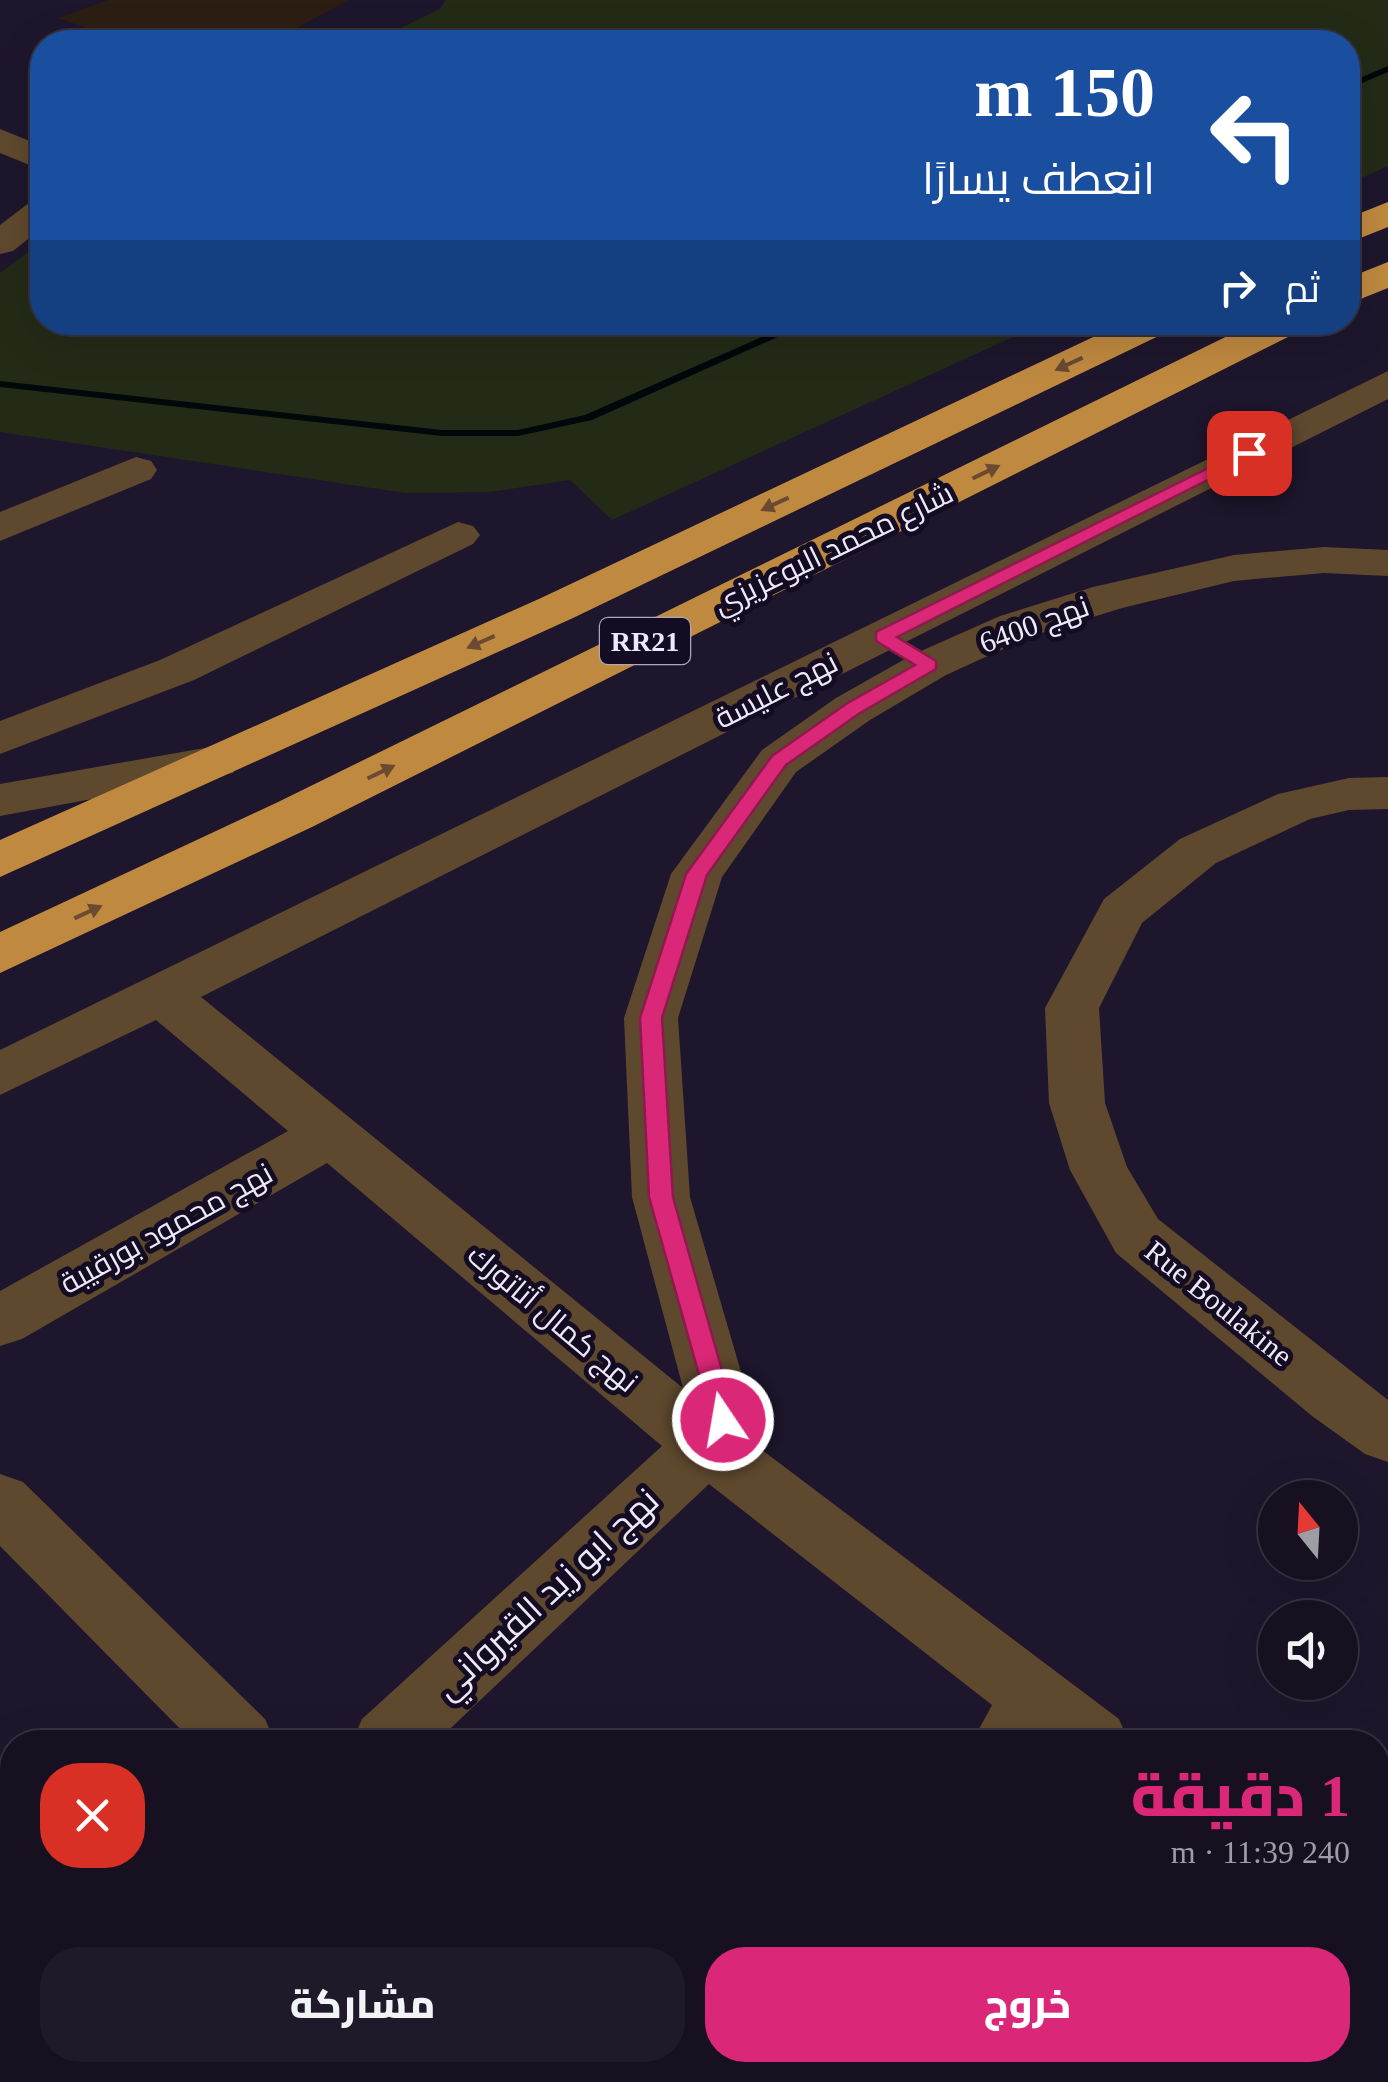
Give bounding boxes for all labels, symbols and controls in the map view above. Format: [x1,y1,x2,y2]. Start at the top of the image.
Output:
text: 150 m [974,54,1155,131]
icon: left [1190,70,1320,200]
text: انعطف يسارًا [922,154,1155,204]
icon: right [1210,260,1265,315]
text: ثم [1285,268,1320,310]
one-way arrow [1054,356,1083,373]
pin [1207,411,1292,496]
icon: arrive [1222,426,1277,481]
one-way arrow [972,464,1001,481]
street label: شارع محمد البوعزيزي [708,476,961,627]
one-way arrow [761,496,790,513]
street label: نهج 6400 [975,589,1095,663]
road number: RR21 [600,618,690,664]
one-way arrow [466,634,496,650]
street label: نهج عليسة [709,645,845,738]
one-way arrow [367,764,396,781]
one-way arrow [74,904,103,921]
street label: نهج محمود بورقيبة [54,1156,280,1304]
street label: Rue Boulakine [1139,1234,1299,1372]
street label: نهج كمال أتاتورك [459,1236,646,1402]
position arrow [671,1368,775,1472]
north arrow [1258,1480,1358,1580]
map controls [1258,1480,1358,1700]
street label: نهج ابو زيد القيرواني [427,1481,671,1713]
button: sound [1258,1600,1358,1700]
button: close [40,1763,145,1868]
text: 1 دقيقة [1131,1763,1350,1829]
text: 240 m · 11:39 [1171,1834,1350,1870]
button: مشاركة [40,1947,685,2062]
button: خروج [705,1947,1350,2062]

